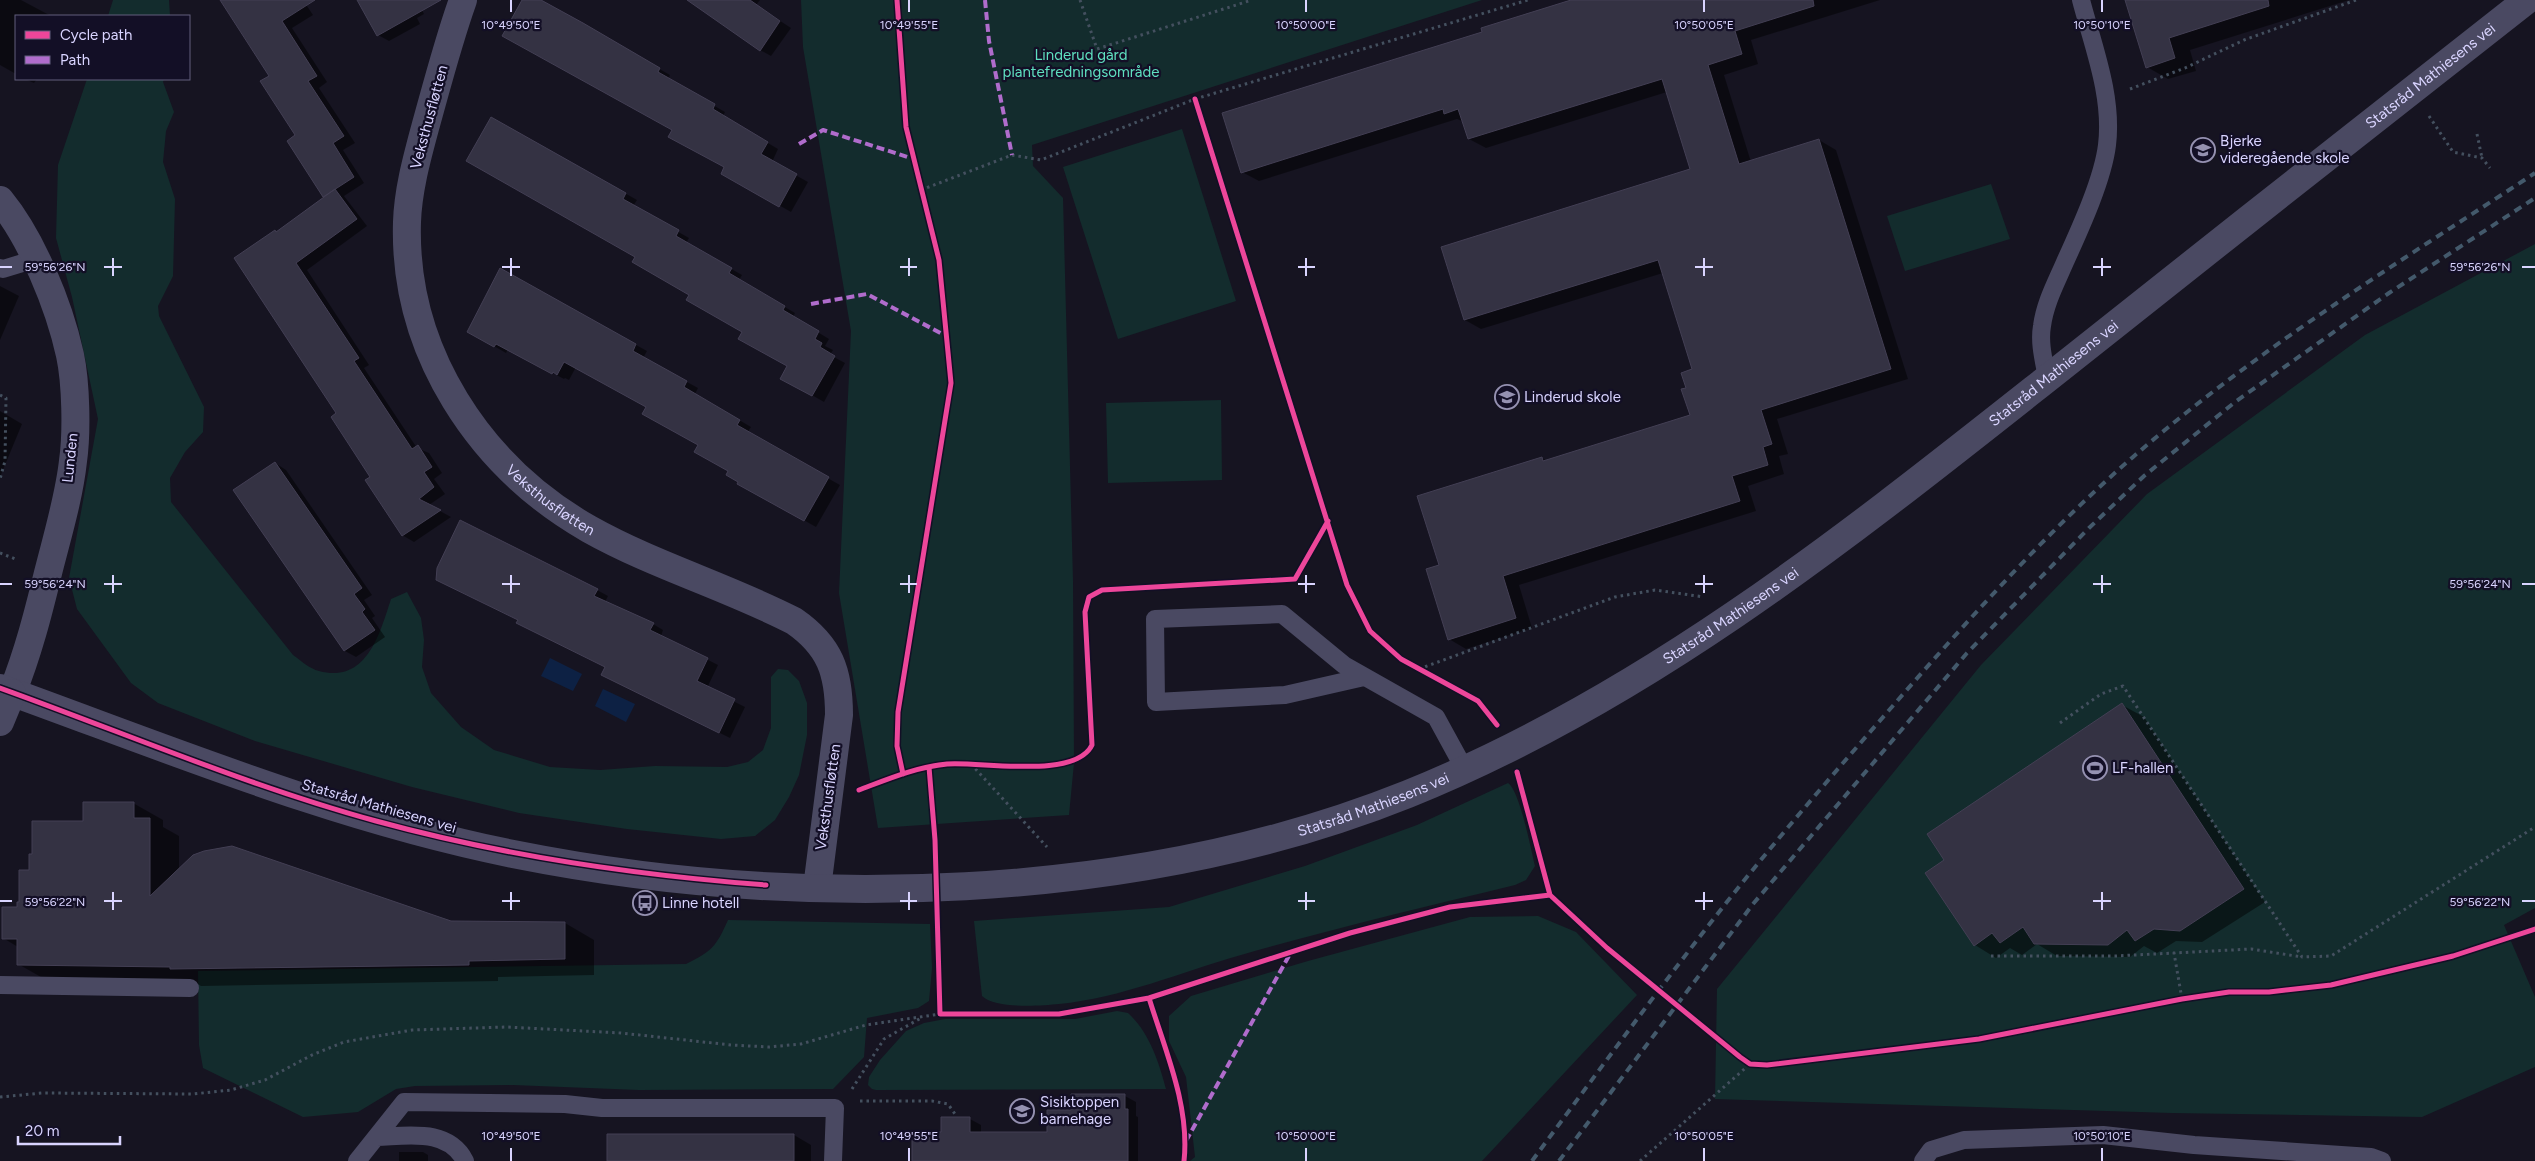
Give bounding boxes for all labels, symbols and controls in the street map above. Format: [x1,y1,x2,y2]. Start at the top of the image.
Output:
legend [15,15,190,80]
text: 10°49'50"E [481,18,541,32]
text: 10°49'55"E [880,18,938,32]
text: 10°50'00"E [1276,18,1336,32]
text: 10°50'05"E [1674,18,1734,32]
text: 10°50'10"E [2073,18,2131,32]
street label: Statsråd Mathiesens vei [2362,19,2499,133]
text: Cycle path [60,26,132,44]
park label: Linderud gård plantefredningsområde [1003,46,1159,81]
text: Path [60,51,90,69]
street label: Veksthusfløtten [406,63,452,171]
place label: Bjerke videregående skole [2220,132,2350,167]
school or university icon: Bjerke videregående skole [2190,137,2216,163]
text: 59°56'26"N [25,260,85,274]
text: 59°56'26"N [2450,260,2510,274]
street label: Statsråd Mathiesens vei [1985,316,2122,430]
school or university icon: Linderud skole [1494,384,1520,410]
place label: Linderud skole [1524,388,1621,406]
street label: Lunden [58,432,82,484]
street label: Veksthusfløtten [502,461,598,539]
street label: Statsråd Mathiesens vei [1660,563,1802,668]
text: 59°56'24"N [24,577,86,591]
text: 59°56'24"N [2449,577,2511,591]
street label: Veksthusfløtten [812,743,844,851]
sports icon: LF-hallen [2082,755,2108,781]
place label: LF-hallen [2112,759,2173,777]
street label: Statsråd Mathiesens vei [1295,769,1452,840]
street label: Statsråd Mathiesens vei [300,775,458,837]
bus stop icon: Linne hotell [632,890,658,916]
place label: Linne hotell [662,894,739,912]
text: 59°56'22"N [25,895,85,909]
text: 59°56'22"N [2450,895,2510,909]
place label: Sisiktoppen barnehage [1040,1093,1119,1128]
school or university icon: Sisiktoppen barnehage [1009,1098,1035,1124]
scale bar [18,1114,120,1146]
text: 20 m [25,1122,59,1140]
text: 10°49'50"E [481,1129,541,1143]
text: 10°49'55"E [880,1129,938,1143]
text: 10°50'00"E [1276,1129,1336,1143]
text: 10°50'05"E [1674,1129,1734,1143]
text: 10°50'10"E [2073,1129,2131,1143]

